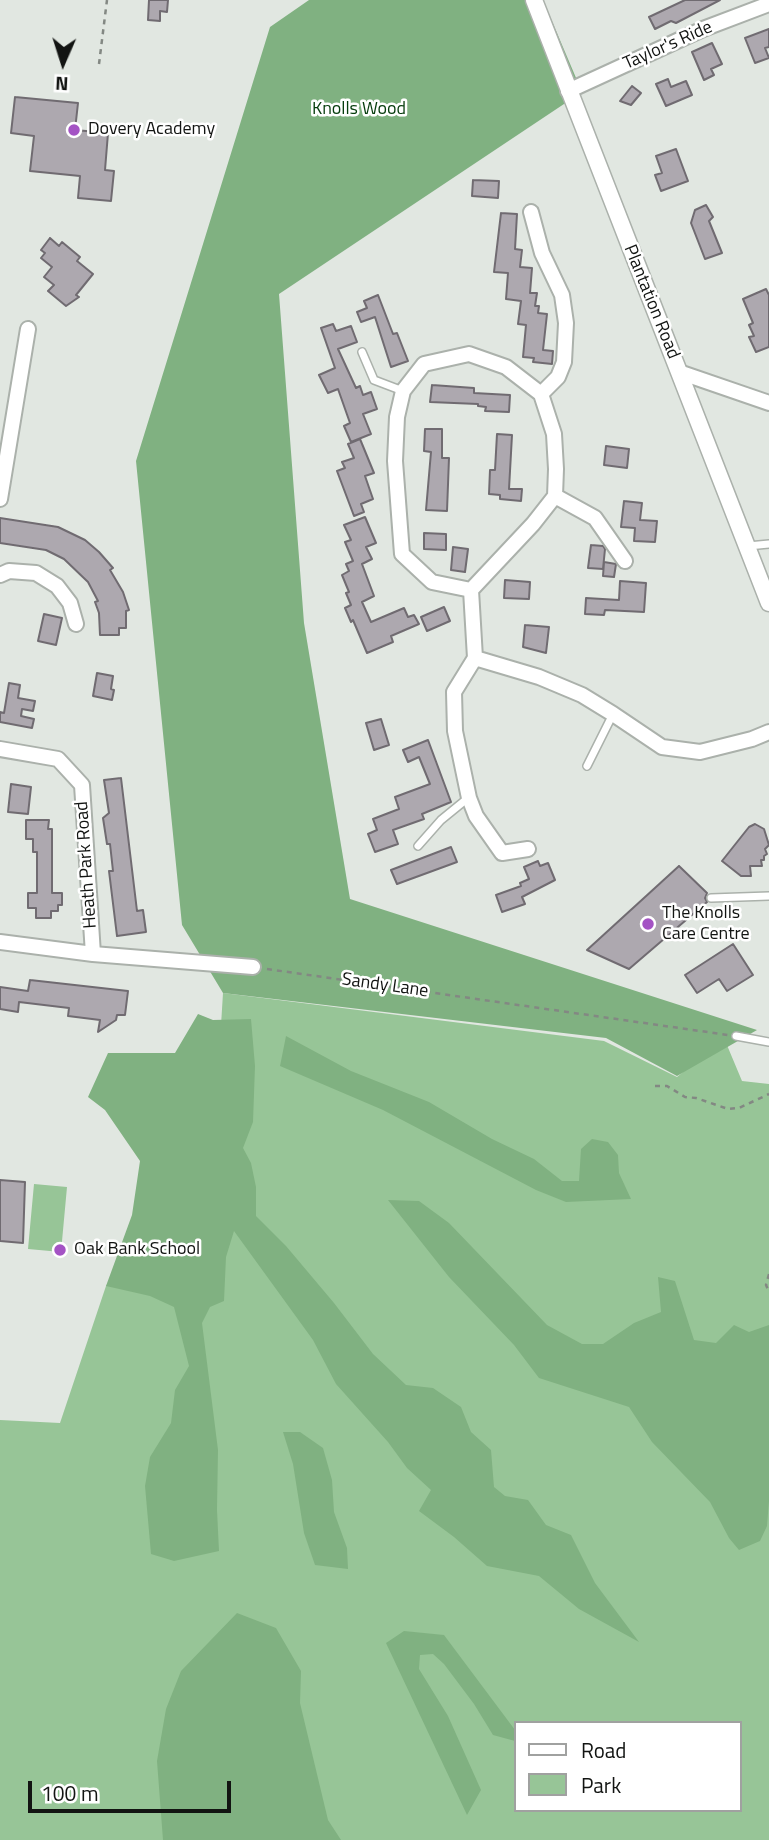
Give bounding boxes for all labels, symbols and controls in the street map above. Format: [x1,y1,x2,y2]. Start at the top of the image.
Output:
street label: Taylor's Ride [620,17,716,75]
north arrow [28,28,98,98]
text: N [55,70,69,99]
park label: Knolls Wood [312,99,406,121]
place label: Dovery Academy [88,119,215,141]
marker: Dovery Academy [66,122,82,138]
street label: Plantation Road [618,242,684,362]
street label: Heath Park Road [72,801,102,929]
place label: The Knolls Care Centre [662,903,750,946]
marker: The Knolls Care Centre [640,916,656,932]
street label: Sandy Lane [340,969,430,1003]
place label: Oak Bank School [74,1239,200,1261]
marker: Oak Bank School [52,1242,68,1258]
legend [514,1721,741,1812]
text: Road [581,1734,626,1766]
scale bar [32,1766,234,1810]
text: Park [581,1769,621,1801]
text: 100 m [41,1777,98,1809]

